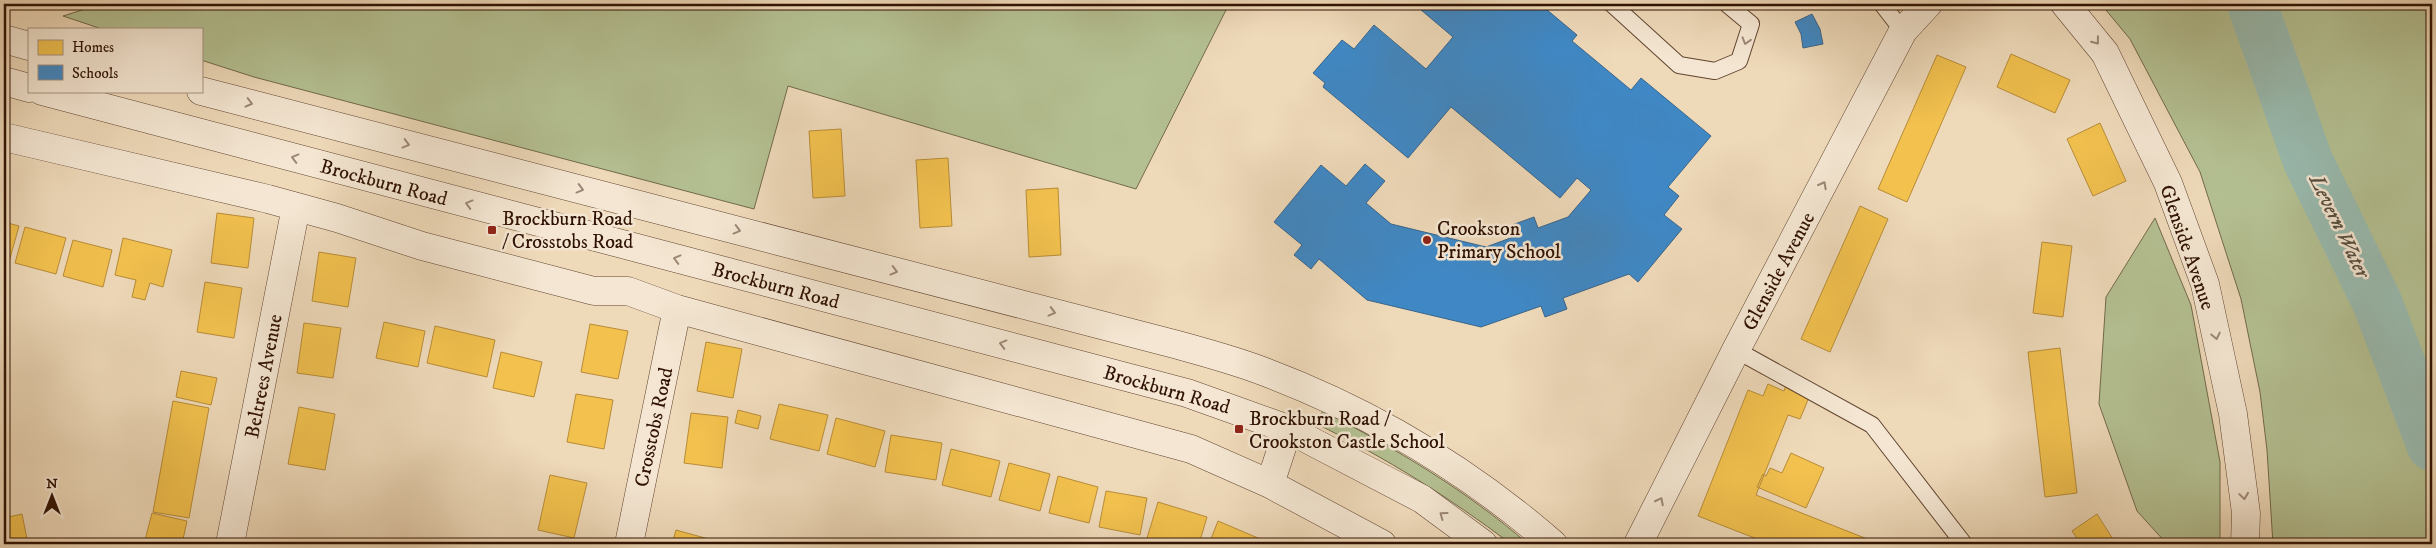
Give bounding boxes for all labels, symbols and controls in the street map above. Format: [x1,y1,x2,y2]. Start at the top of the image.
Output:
legend [28,28,202,92]
one-way arrow [2090,35,2099,45]
one-way arrow [1742,36,1752,45]
text: Homes [72,38,114,57]
text: Schools [72,64,118,83]
one-way arrow [244,97,252,107]
one-way arrow [401,138,410,149]
one-way arrow [290,153,299,164]
street label: Brockburn Road [317,154,450,212]
water label: Levern Water [2302,170,2376,284]
one-way arrow [1817,181,1827,190]
street label: Glenside Avenue [2153,182,2220,313]
one-way arrow [575,183,584,194]
one-way arrow [464,199,473,210]
place label: Brockburn Road / Crosstobs Road [502,207,633,255]
street label: Glenside Avenue [1738,208,1821,335]
place label: Crookston Primary School [1437,217,1561,265]
marker: Brockburn Road / Crosstobs Road [486,224,498,236]
one-way arrow [732,224,741,235]
marker: Crookston Primary School [1421,234,1433,246]
one-way arrow [673,254,681,264]
street label: Brockburn Road [709,257,842,315]
one-way arrow [890,265,899,276]
one-way arrow [1047,306,1056,317]
street label: Beltrees Avenue [240,312,289,440]
one-way arrow [2210,332,2221,340]
one-way arrow [999,339,1008,350]
street label: Brockburn Road [1100,360,1233,420]
street label: Crosstobs Road [630,365,679,489]
place label: Brockburn Road / Crookston Castle School [1249,407,1445,455]
marker: Brockburn Road / Crookston Castle School [1233,423,1245,435]
north arrow [28,470,78,520]
text: N [46,475,58,493]
one-way arrow [2238,492,2249,500]
one-way arrow [1654,497,1664,506]
one-way arrow [1439,512,1449,521]

